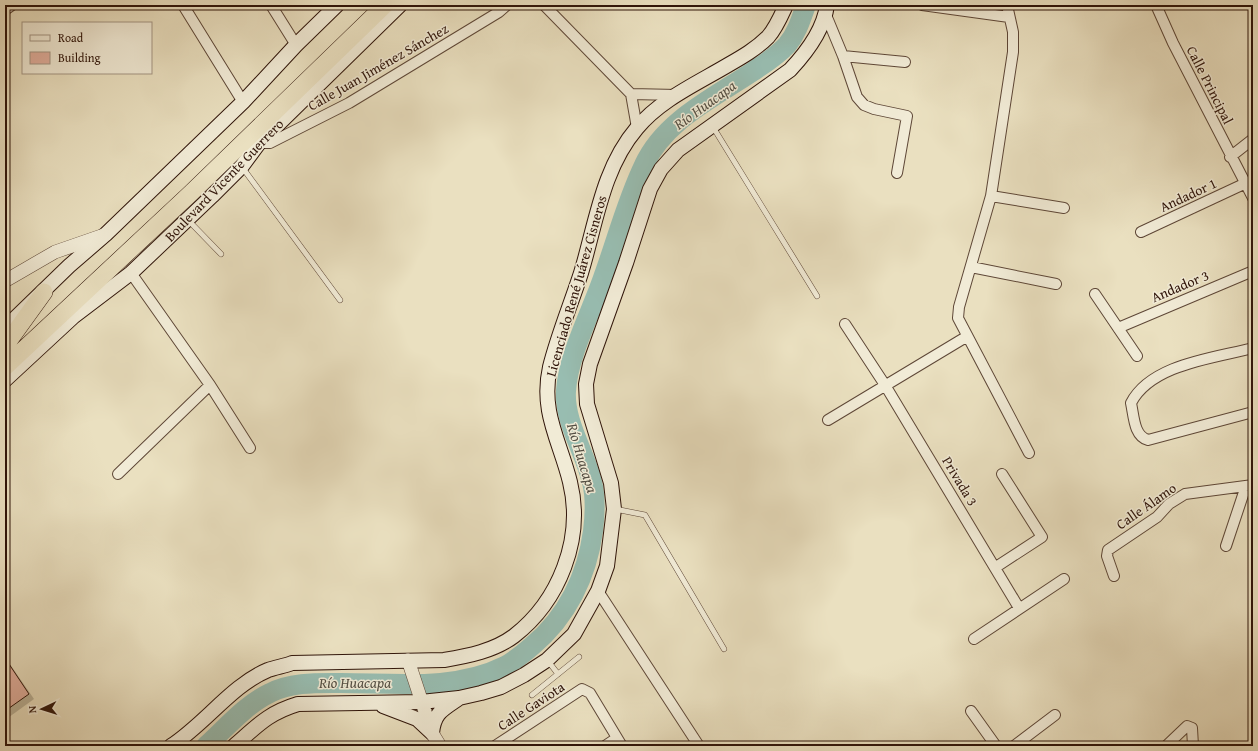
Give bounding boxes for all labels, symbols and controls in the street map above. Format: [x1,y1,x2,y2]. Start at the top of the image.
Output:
street label: Calle Juan Jiménez Sánchez [304,19,452,115]
legend [22,22,152,74]
text: Road [58,29,84,46]
street label: Calle Principal [1182,43,1238,127]
text: Building [58,49,101,66]
water label: Río Huacapa [669,75,740,135]
street label: Boulevard Vicente Guerrero [160,114,288,246]
street label: Andador 1 [1156,173,1220,217]
street label: Licenciado René Juárez Cisneros [541,193,611,379]
street label: Andador 3 [1148,265,1212,307]
water label: Río Huacapa [562,419,603,496]
street label: Privada 3 [937,453,983,509]
street label: Calle Álamo [1112,478,1180,534]
water label: Río Huacapa [318,672,391,693]
street label: Calle Gaviota [494,677,569,735]
north arrow [22,689,62,729]
text: N [24,705,40,714]

